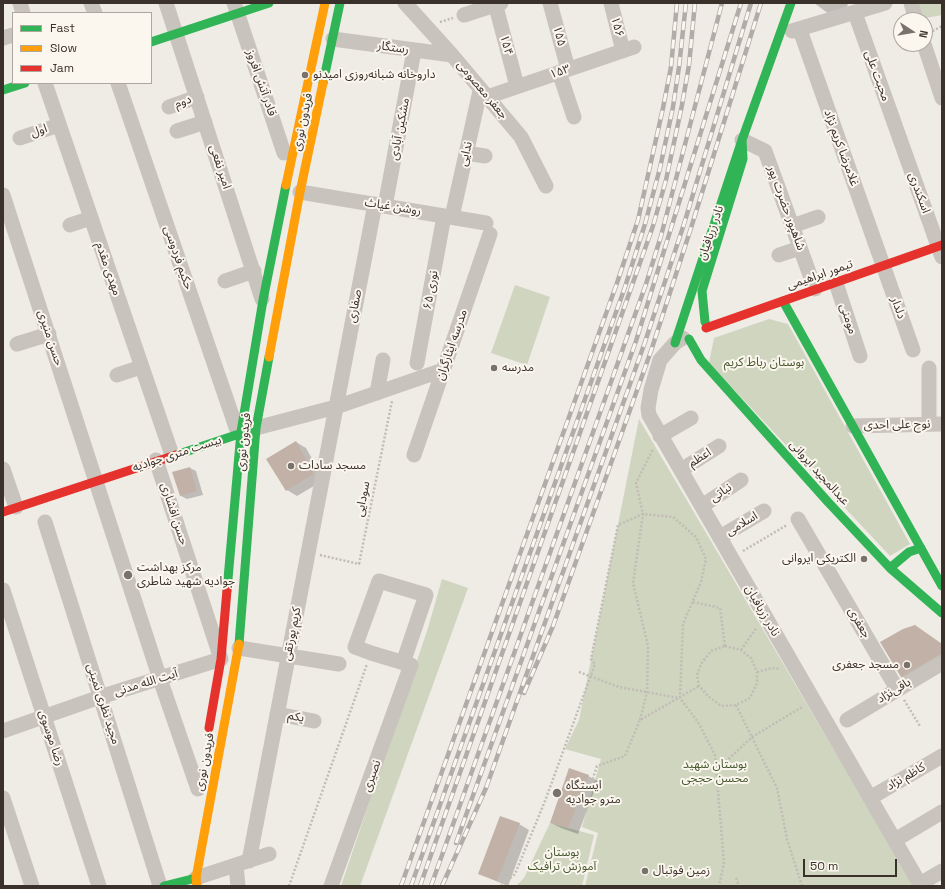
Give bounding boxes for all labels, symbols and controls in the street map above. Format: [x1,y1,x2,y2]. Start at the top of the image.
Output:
legend [12,12,152,84]
north arrow [893,12,933,52]
street label: ۱۵۶ [608,15,626,39]
text: Fast [50,20,75,36]
street label: ۱۵۵ [549,24,569,48]
text: N [916,29,931,39]
street label: ۱۵۴ [496,33,516,57]
street label: رستگار [376,39,410,57]
text: Slow [50,40,77,56]
street label: قادر آتش افروز [243,48,279,118]
street label: محبت علی [861,49,893,103]
street label: جعفر معصومی [453,58,511,122]
text: Jam [50,60,74,76]
street label: ۱۵۳ [548,62,572,82]
place label: داروخانه شبانه‌روزی امیدنو [313,68,435,82]
marker: داروخانه شبانه‌روزی امیدنو [300,70,310,80]
street label: دوم [173,92,193,112]
street label: فریدون نوری [290,92,316,152]
street label: مشکین آبادی [387,97,413,161]
street label: غلامرضا کریم نژاد [820,108,862,188]
street label: اول [29,121,49,141]
street label: ندایی [456,140,476,168]
street label: امیر نفعی [206,143,234,191]
street label: شاهپور حضرت پور [764,164,808,252]
street label: اسکندری [905,171,933,215]
street label: روشن غیاث [364,195,422,219]
street label: نادر زربافیان [695,204,727,262]
street label: حکیم فردوسی [160,224,196,292]
street label: مهدی مقدم [92,240,124,298]
street label: تیمور ابراهیمی [785,257,855,293]
street label: نوری ۶۵ [421,269,441,311]
street label: صفاری [345,288,365,324]
street label: دلدار [887,295,909,321]
street label: مومنی [836,302,860,336]
street label: حسن منیری [34,308,66,368]
street label: مدرسه ایثارگران [433,308,471,382]
park label: بوستان رباط کریم [724,356,804,370]
place label: مدرسه [502,361,534,375]
marker: مدرسه [489,363,499,373]
street label: فریدون نوری [234,412,254,472]
street label: نوح علی احدی [864,417,930,433]
street label: بیست متری جوادیه [131,433,223,475]
street label: عبدالمجید ایروانی [786,438,852,508]
street label: اعظم [686,445,714,471]
place label: مسجد سادات [299,459,366,473]
marker: مسجد سادات [286,461,296,471]
street label: سودایی [352,480,374,518]
street label: حسن افشاری [157,481,191,547]
street label: نباتی [707,481,735,505]
street label: اسلامی [723,509,761,539]
place label: الکتریکی ایروانی [782,552,856,566]
marker: الکتریکی ایروانی [859,554,869,564]
place label: مرکز بهداشت جوادیه شهید شاطری [137,561,235,589]
marker: مرکز بهداشت جوادیه شهید شاطری [122,569,134,581]
street label: نادر زربافیان [742,583,782,639]
street label: جعفری [844,605,874,641]
street label: کریم پورتقی [280,606,304,662]
place label: مسجد جعفری [832,658,899,672]
marker: مسجد جعفری [902,660,912,670]
street label: مجید نظری نمینی [83,662,123,746]
street label: آیت‌ الله مدنی [112,666,180,700]
street label: باقی‌نژاد [874,675,914,707]
street label: رضا موسوی [35,708,67,768]
street label: یکم [287,708,305,726]
street label: فریدون نوری [192,732,218,792]
street label: نصیری [360,758,384,794]
park label: بوستان شهید محسن حججی [681,758,749,786]
street label: کاظم نژاد [884,760,928,794]
place label: ایستگاه مترو جوادیه [566,779,621,807]
marker: ایستگاه مترو جوادیه [551,787,563,799]
park label: بوستان آموزش ترافیک [528,846,596,874]
scale bar [805,851,899,877]
text: 50 m [810,858,838,874]
place label: زمین فوتبال [653,864,710,878]
marker: زمین فوتبال [640,866,650,876]

